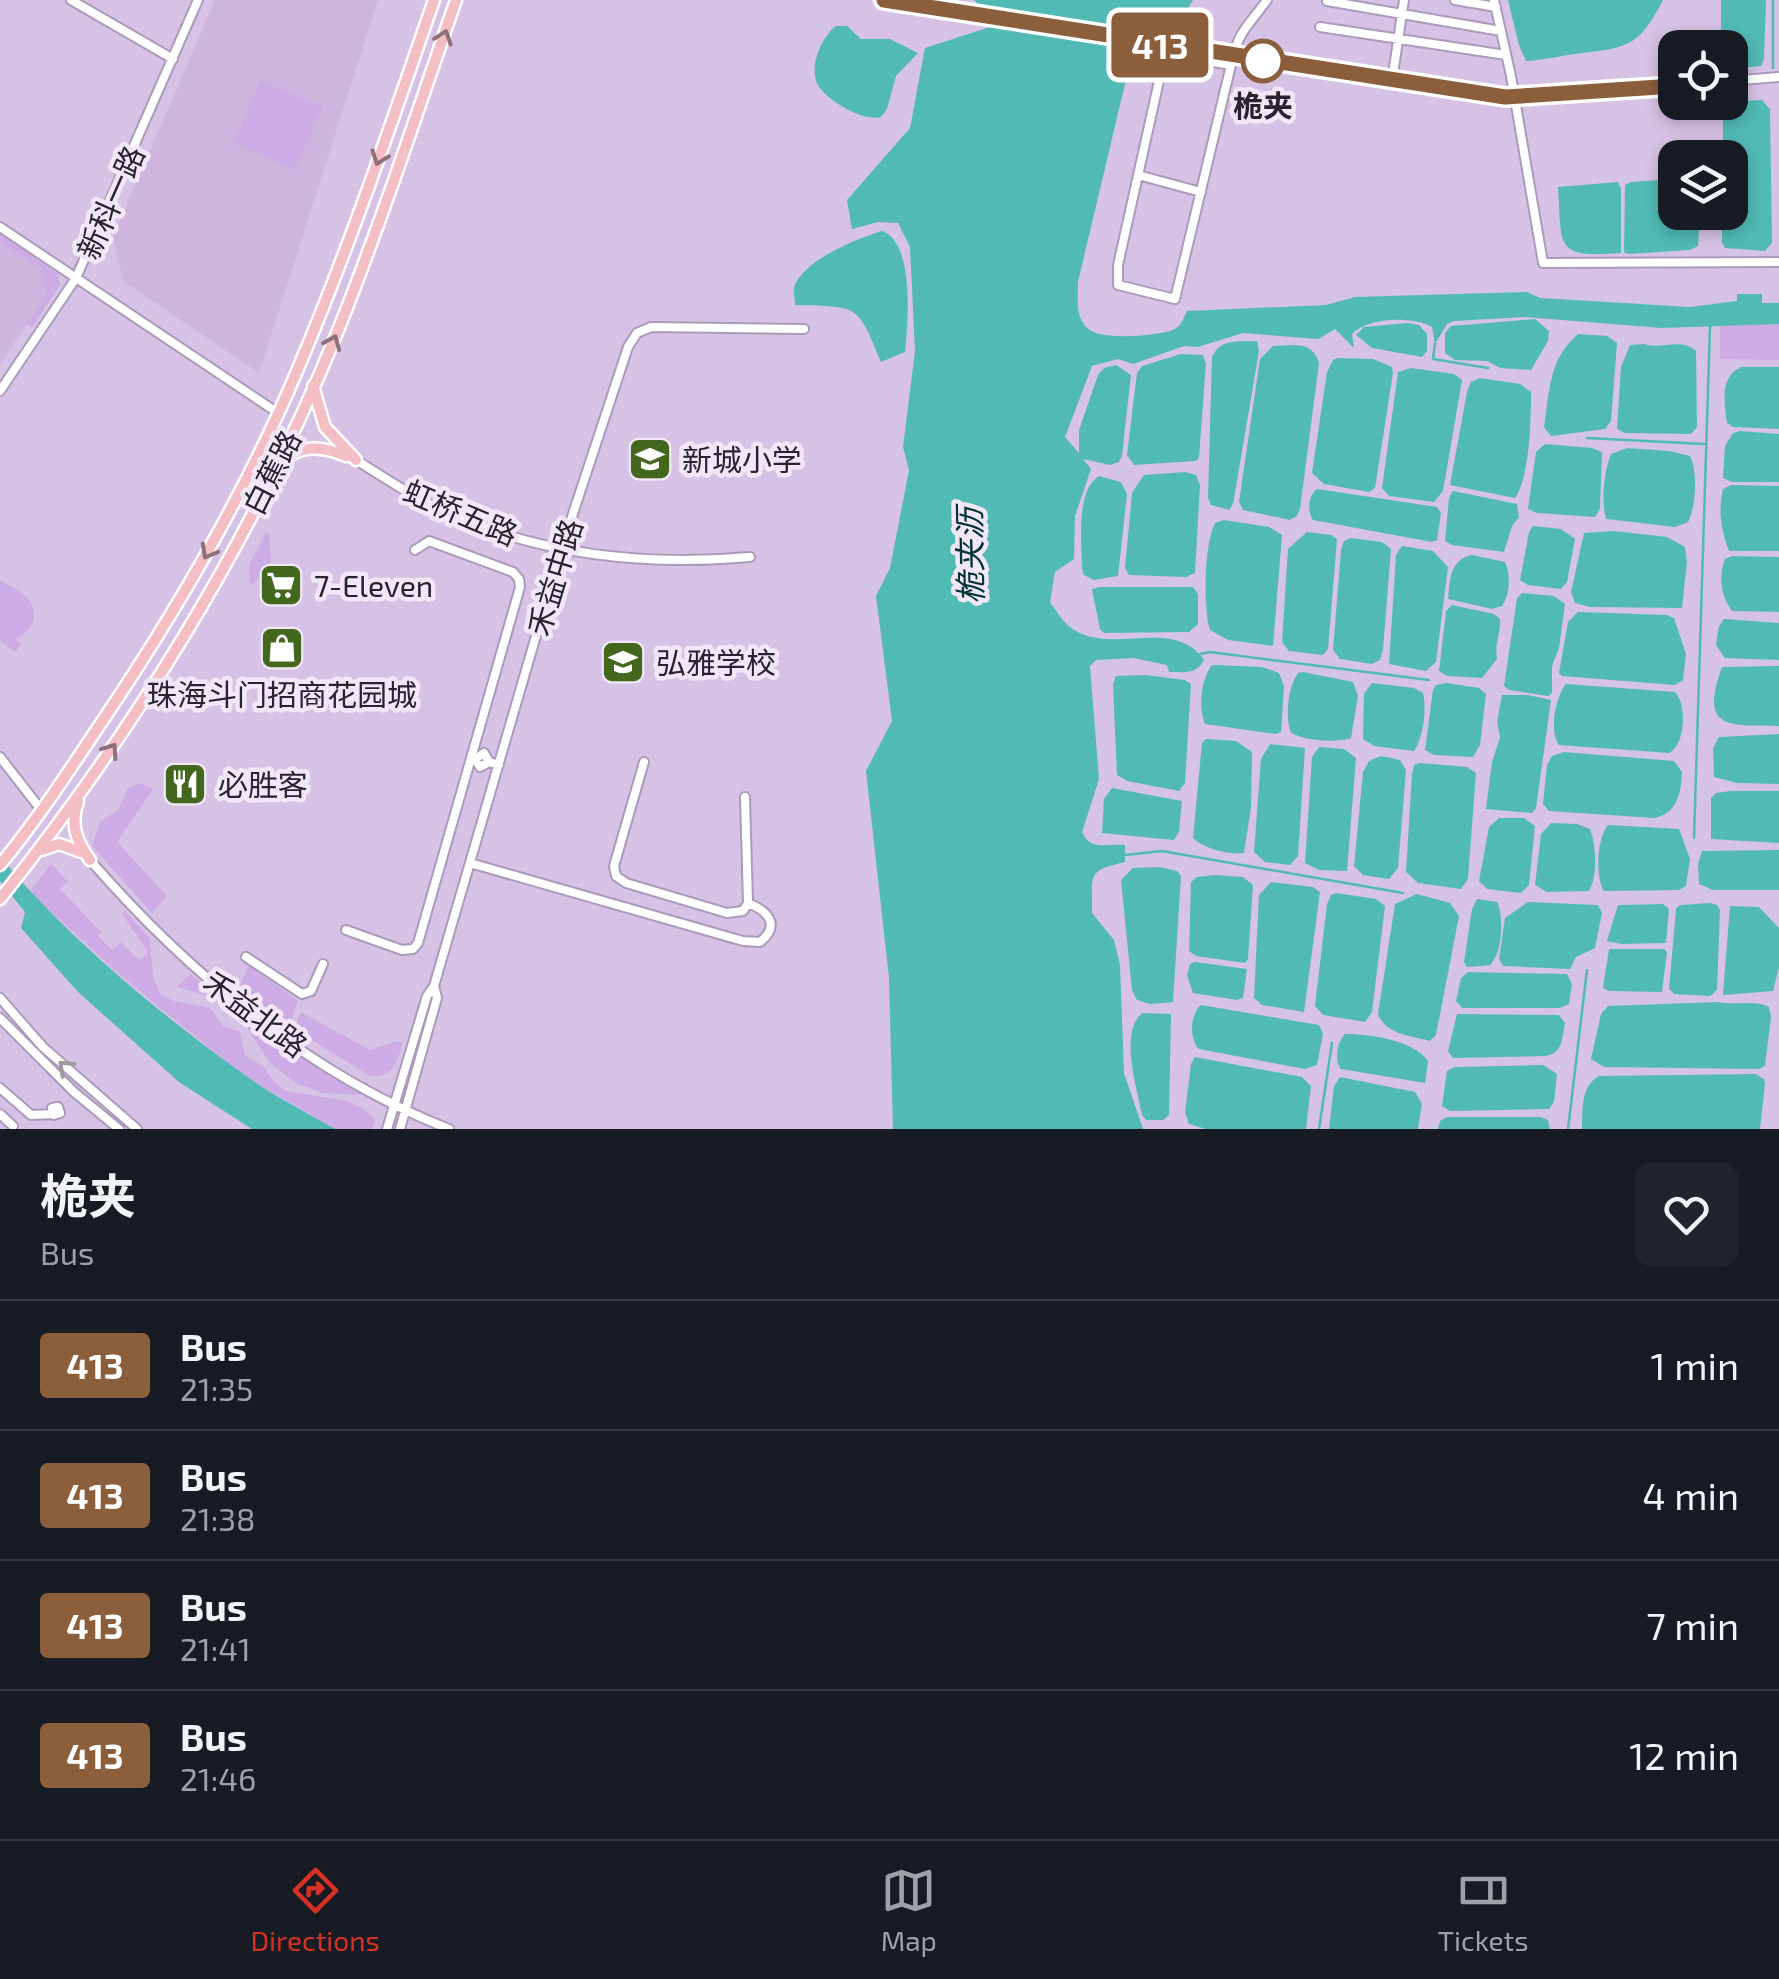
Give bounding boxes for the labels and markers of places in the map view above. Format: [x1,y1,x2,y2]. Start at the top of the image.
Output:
marker: 桅夹 [1242,40,1284,82]
place label: 桅夹 [1233,87,1293,123]
school or university icon: 新城小学 [627,436,673,482]
place label: 新城小学 [682,441,802,477]
supermarket icon: 7-Eleven [258,562,304,608]
place label: 7-Eleven [314,567,433,603]
shop icon: 珠海斗门招商花园城 [259,625,305,671]
school or university icon: 弘雅学校 [600,639,646,685]
place label: 弘雅学校 [656,644,776,680]
place label: 珠海斗门招商花园城 [147,676,417,712]
restaurant icon: 必胜客 [162,761,208,807]
place label: 必胜客 [218,766,308,802]

